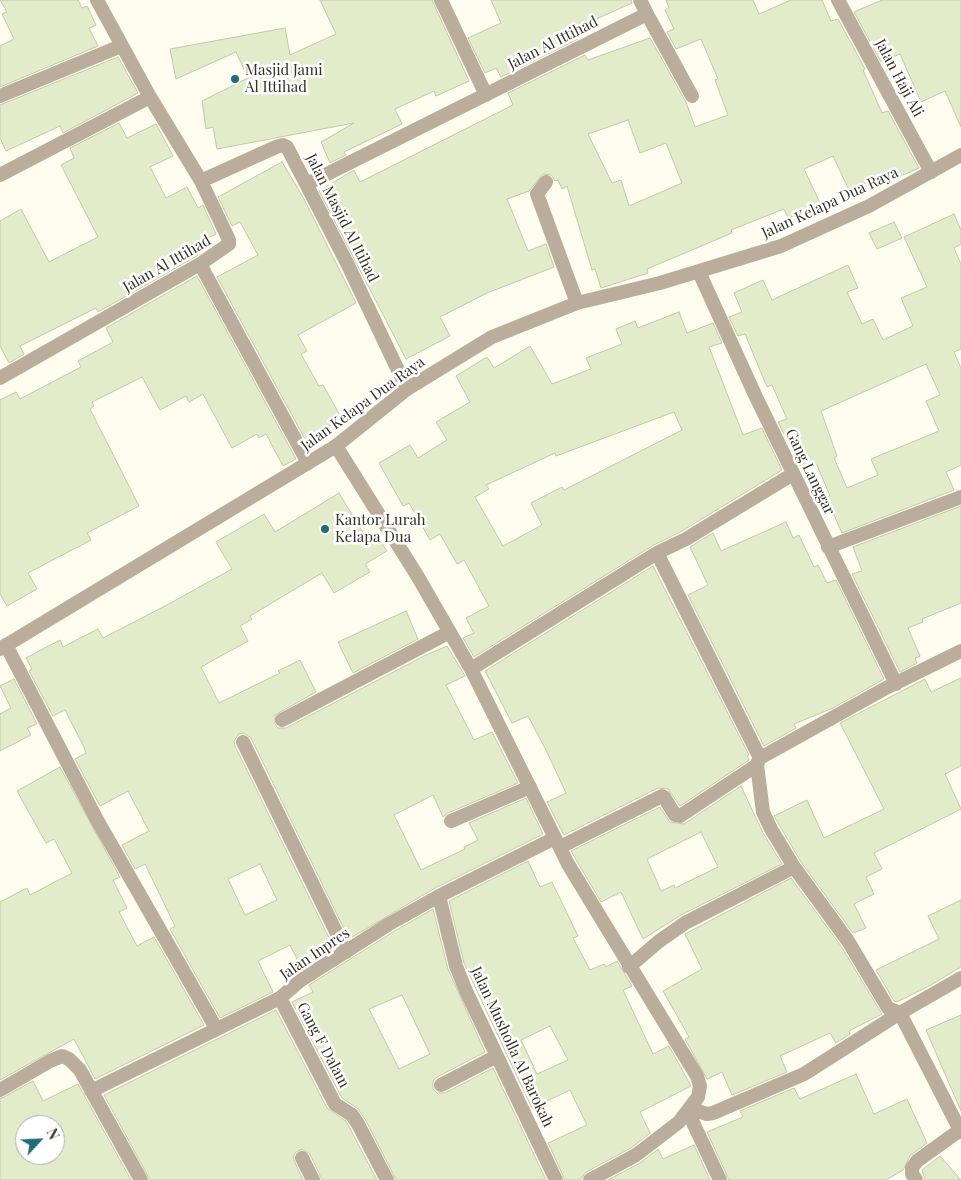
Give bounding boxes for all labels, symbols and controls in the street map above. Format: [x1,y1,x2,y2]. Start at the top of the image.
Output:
street label: Jalan Al Ittihad [505,13,601,73]
street label: Jalan Haji Ali [871,36,927,120]
place label: Masjid Jami Al Ittihad [245,61,323,96]
marker: Masjid Jami Al Ittihad [229,73,241,85]
street label: Jalan Masjid Al Itihad [302,151,382,285]
street label: Jalan Kelapa Dua Raya [759,163,901,243]
street label: Jalan Al Ittihad [120,232,214,296]
street label: Jalan Kelapa Dua Raya [298,353,428,455]
street label: Gang Langgar [781,426,839,518]
place label: Kantor Lurah Kelapa Dua [335,511,426,546]
marker: Kantor Lurah Kelapa Dua [319,523,331,535]
street label: Jalan Inpres [277,924,353,984]
street label: Jalan Musholla Al Barokah [467,964,557,1130]
street label: Gang F Dalam [293,999,353,1091]
north arrow [15,1115,65,1165]
text: N [42,1125,64,1142]

